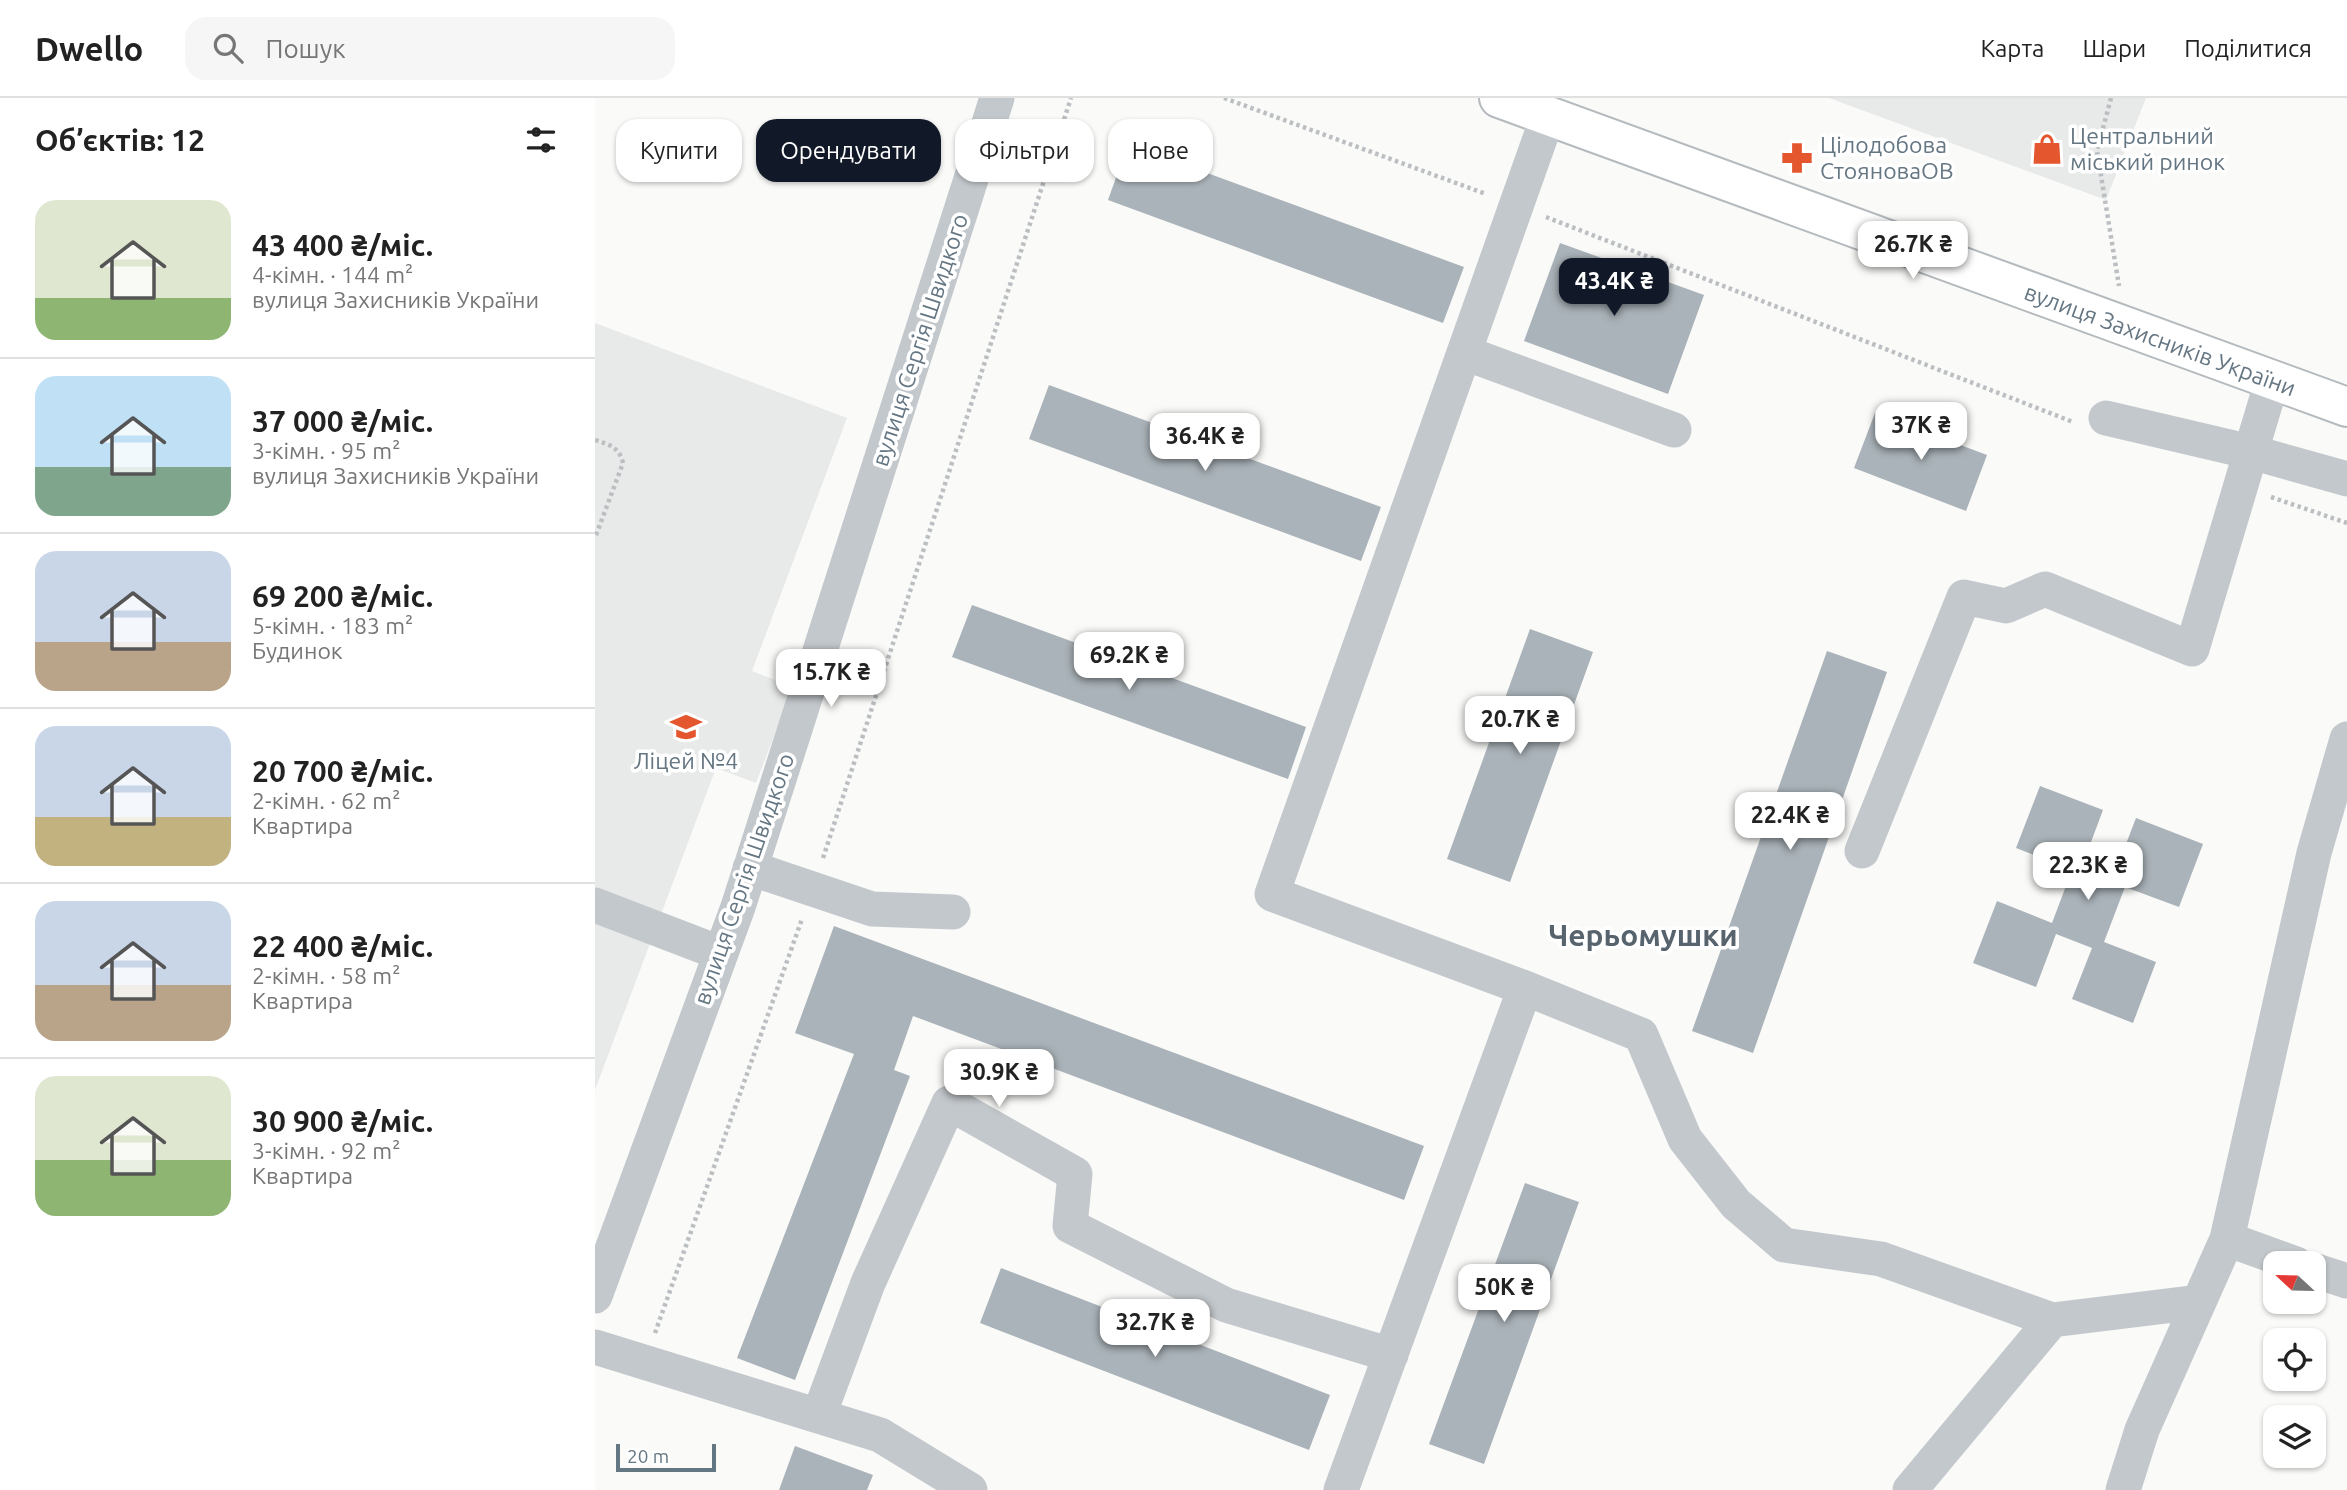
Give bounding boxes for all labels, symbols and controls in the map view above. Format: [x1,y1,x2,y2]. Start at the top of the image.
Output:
search box [185,17,675,80]
icon: search [209,29,247,67]
text: Dwello [35,30,143,67]
text: Пошук [265,34,346,63]
text: Карта [1980,35,2044,62]
text: Шари [2082,35,2146,62]
text: Поділитися [2184,35,2312,62]
chip: Купити [616,119,742,182]
chip: Орендувати [756,119,941,182]
chip: Фільтри [955,119,1094,182]
chip: Нове [1108,119,1213,182]
icon: filters [522,121,560,159]
text: Об’єктів: 12 [35,123,205,157]
place label: Центральний міський ринок [2070,123,2225,174]
place label: Цілодобова СтояноваОВ [1820,132,1954,183]
shop icon: Центральний міський ринок [2030,132,2064,166]
pharmacy icon: Цілодобова СтояноваОВ [1780,141,1814,175]
street label: вулиця Сергія Швидкого [867,210,972,469]
pin: 26.7K ₴ [1848,222,1978,281]
icon: home [91,228,175,312]
text: 43 400 ₴/міс. [252,228,433,262]
text: 26.7K ₴ [1874,231,1952,256]
pin: 43.4K ₴ [1549,258,1679,318]
text: 4-кімн. · 144 m² [252,262,413,287]
text: 43.4K ₴ [1575,268,1653,293]
street label: вулиця Захисників України [2021,279,2299,400]
text: вулиця Захисників України [252,287,539,312]
pin: 37K ₴ [1872,402,1970,462]
icon: home [91,404,175,488]
text: 37 000 ₴/міс. [252,404,433,438]
text: 37K ₴ [1891,412,1951,437]
pin: 36.4K ₴ [1140,414,1270,473]
text: 36.4K ₴ [1166,423,1244,448]
text: 3-кімн. · 95 m² [252,438,400,463]
text: вулиця Захисників України [252,463,539,488]
icon: home [91,579,175,663]
text: 69 200 ₴/міс. [252,579,433,613]
text: 5-кімн. · 183 m² [252,613,413,638]
pin: 69.2K ₴ [1064,632,1194,692]
text: Будинок [252,638,343,663]
text: 69.2K ₴ [1090,642,1168,667]
pin: 15.7K ₴ [766,650,896,709]
text: 15.7K ₴ [792,659,870,684]
pin: 20.7K ₴ [1455,696,1585,756]
text: 20.7K ₴ [1481,706,1559,731]
school or university icon: Ліцей №4 [669,710,703,744]
place label: Ліцей №4 [634,748,738,773]
street label: вулиця Сергія Швидкого [689,750,798,1008]
icon: home [91,754,175,838]
text: 20 700 ₴/міс. [252,754,433,788]
text: 2-кімн. · 62 m² [252,788,400,813]
pin: 22.4K ₴ [1725,792,1855,852]
text: 22.4K ₴ [1751,802,1829,827]
text: Квартира [252,813,353,838]
pin: 22.3K ₴ [2023,842,2153,902]
text: 22.3K ₴ [2049,852,2127,877]
district label: Черьомушки [1548,918,1738,952]
icon: home [91,929,175,1013]
text: 22 400 ₴/міс. [252,929,433,963]
text: 2-кімн. · 58 m² [252,963,400,988]
text: Квартира [252,988,353,1013]
pin: 30.9K ₴ [934,1049,1064,1109]
text: 30.9K ₴ [960,1059,1038,1084]
icon: home [91,1104,175,1188]
text: 30 900 ₴/міс. [252,1104,433,1138]
text: 3-кімн. · 92 m² [252,1138,400,1163]
text: Квартира [252,1163,353,1188]
north arrow [2263,1251,2326,1314]
map controls [2263,1251,2326,1468]
pin: 50K ₴ [1455,1264,1553,1324]
text: 50K ₴ [1474,1274,1534,1299]
pin: 32.7K ₴ [1090,1300,1220,1359]
text: 32.7K ₴ [1116,1309,1194,1334]
button: locate [2263,1328,2326,1391]
button: layers [2263,1405,2326,1468]
scale bar [616,1441,716,1473]
text: 20 m [627,1445,669,1467]

